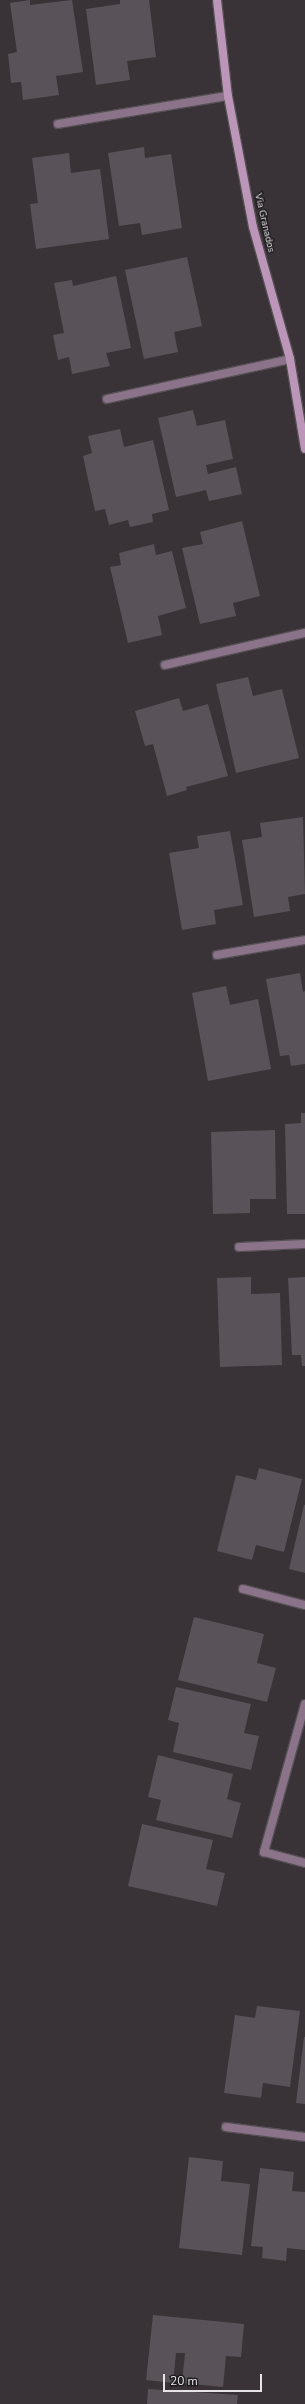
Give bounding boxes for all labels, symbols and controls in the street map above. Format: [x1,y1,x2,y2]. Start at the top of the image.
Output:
street label: Via Granados [251,192,277,254]
scale bar [165,2366,264,2392]
text: 20 m [170,2373,198,2389]

